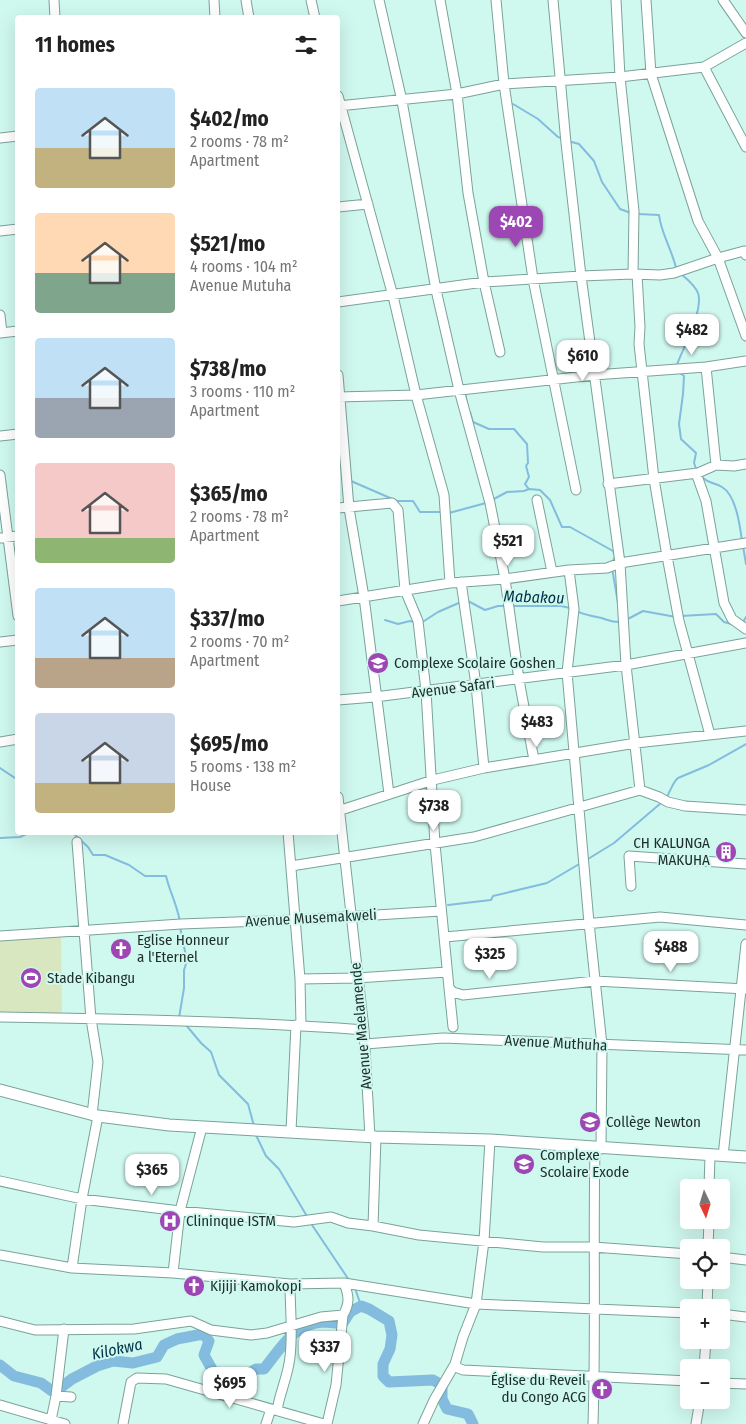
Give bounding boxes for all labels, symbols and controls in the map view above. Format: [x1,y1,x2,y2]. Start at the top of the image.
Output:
icon: filters [292,31,320,59]
text: 11 homes [35,32,115,58]
text: $402/mo [190,106,269,132]
icon: home [75,108,135,168]
text: 2 rooms · 78 m² [190,132,289,151]
text: Apartment [190,151,259,170]
pin: $402 [486,206,546,248]
text: $402 [500,212,532,231]
text: $521/mo [190,231,265,257]
icon: home [75,233,135,293]
text: 4 rooms · 104 m² [190,257,298,276]
text: Avenue Mutuha [190,276,291,295]
pin: $482 [662,314,722,356]
text: $482 [676,320,708,339]
pin: $610 [553,340,613,382]
text: $610 [567,346,599,365]
text: $738/mo [190,356,267,382]
icon: home [75,358,135,418]
text: 3 rooms · 110 m² [190,382,295,401]
text: Apartment [190,401,259,420]
text: $365/mo [190,481,268,507]
icon: home [75,483,135,543]
text: 2 rooms · 78 m² [190,507,289,526]
pin: $521 [478,524,538,567]
text: Apartment [190,526,259,545]
text: $521 [493,531,523,550]
water label: Mabakou [503,586,565,608]
text: $337/mo [190,606,265,632]
icon: home [75,608,135,668]
text: 2 rooms · 70 m² [190,632,289,651]
text: Apartment [190,651,259,670]
school or university icon: Complexe Scolaire Goshen [366,651,390,675]
place label: Complexe Scolaire Goshen [394,654,556,672]
street label: Avenue Safari [410,674,496,702]
pin: $483 [507,706,567,748]
text: $483 [521,712,553,731]
text: $695/mo [190,731,268,757]
icon: home [75,733,135,793]
text: 5 rooms · 138 m² [190,757,296,776]
text: House [190,776,231,795]
pin: $738 [404,790,464,832]
text: $738 [419,796,449,815]
place label: CH KALUNGA MAKUHA [633,834,710,869]
building icon: CH KALUNGA MAKUHA [714,840,738,864]
street label: Avenue Musemakweli [245,906,377,930]
pin: $488 [641,930,701,973]
place label: Eglise Honneur a l'Eternel [137,931,230,966]
church icon: Eglise Honneur a l'Eternel [109,937,133,961]
text: $488 [654,937,688,956]
pin: $325 [460,938,520,980]
text: $325 [475,944,505,963]
street label: Avenue Maelamende [346,962,376,1090]
sports icon: Stade Kibangu [19,966,43,990]
place label: Stade Kibangu [47,969,135,987]
street label: Avenue Muthuha [504,1031,608,1055]
school or university icon: Collège Newton [578,1110,602,1134]
place label: Collège Newton [606,1113,701,1131]
place label: Complexe Scolaire Exode [540,1146,629,1181]
school or university icon: Complexe Scolaire Exode [512,1152,536,1176]
pin: $365 [122,1154,182,1196]
text: $365 [136,1160,168,1179]
north arrow [680,1179,730,1229]
map controls [680,1179,730,1409]
hospital icon: Clininque ISTM [158,1209,182,1233]
place label: Clininque ISTM [186,1212,276,1230]
button: locate [680,1239,730,1289]
church icon: Kijiji Kamokopi [182,1274,206,1298]
place label: Kijiji Kamokopi [210,1277,301,1295]
button: + [680,1299,730,1349]
pin: $337 [295,1330,355,1373]
water label: Kilokwa [90,1334,144,1364]
text: $337 [310,1337,340,1356]
button: − [680,1359,730,1409]
pin: $695 [200,1366,260,1409]
place label: Église du Reveil du Congo ACG [491,1371,586,1406]
text: $695 [214,1373,246,1392]
church icon: Église du Reveil du Congo ACG [590,1377,614,1401]

